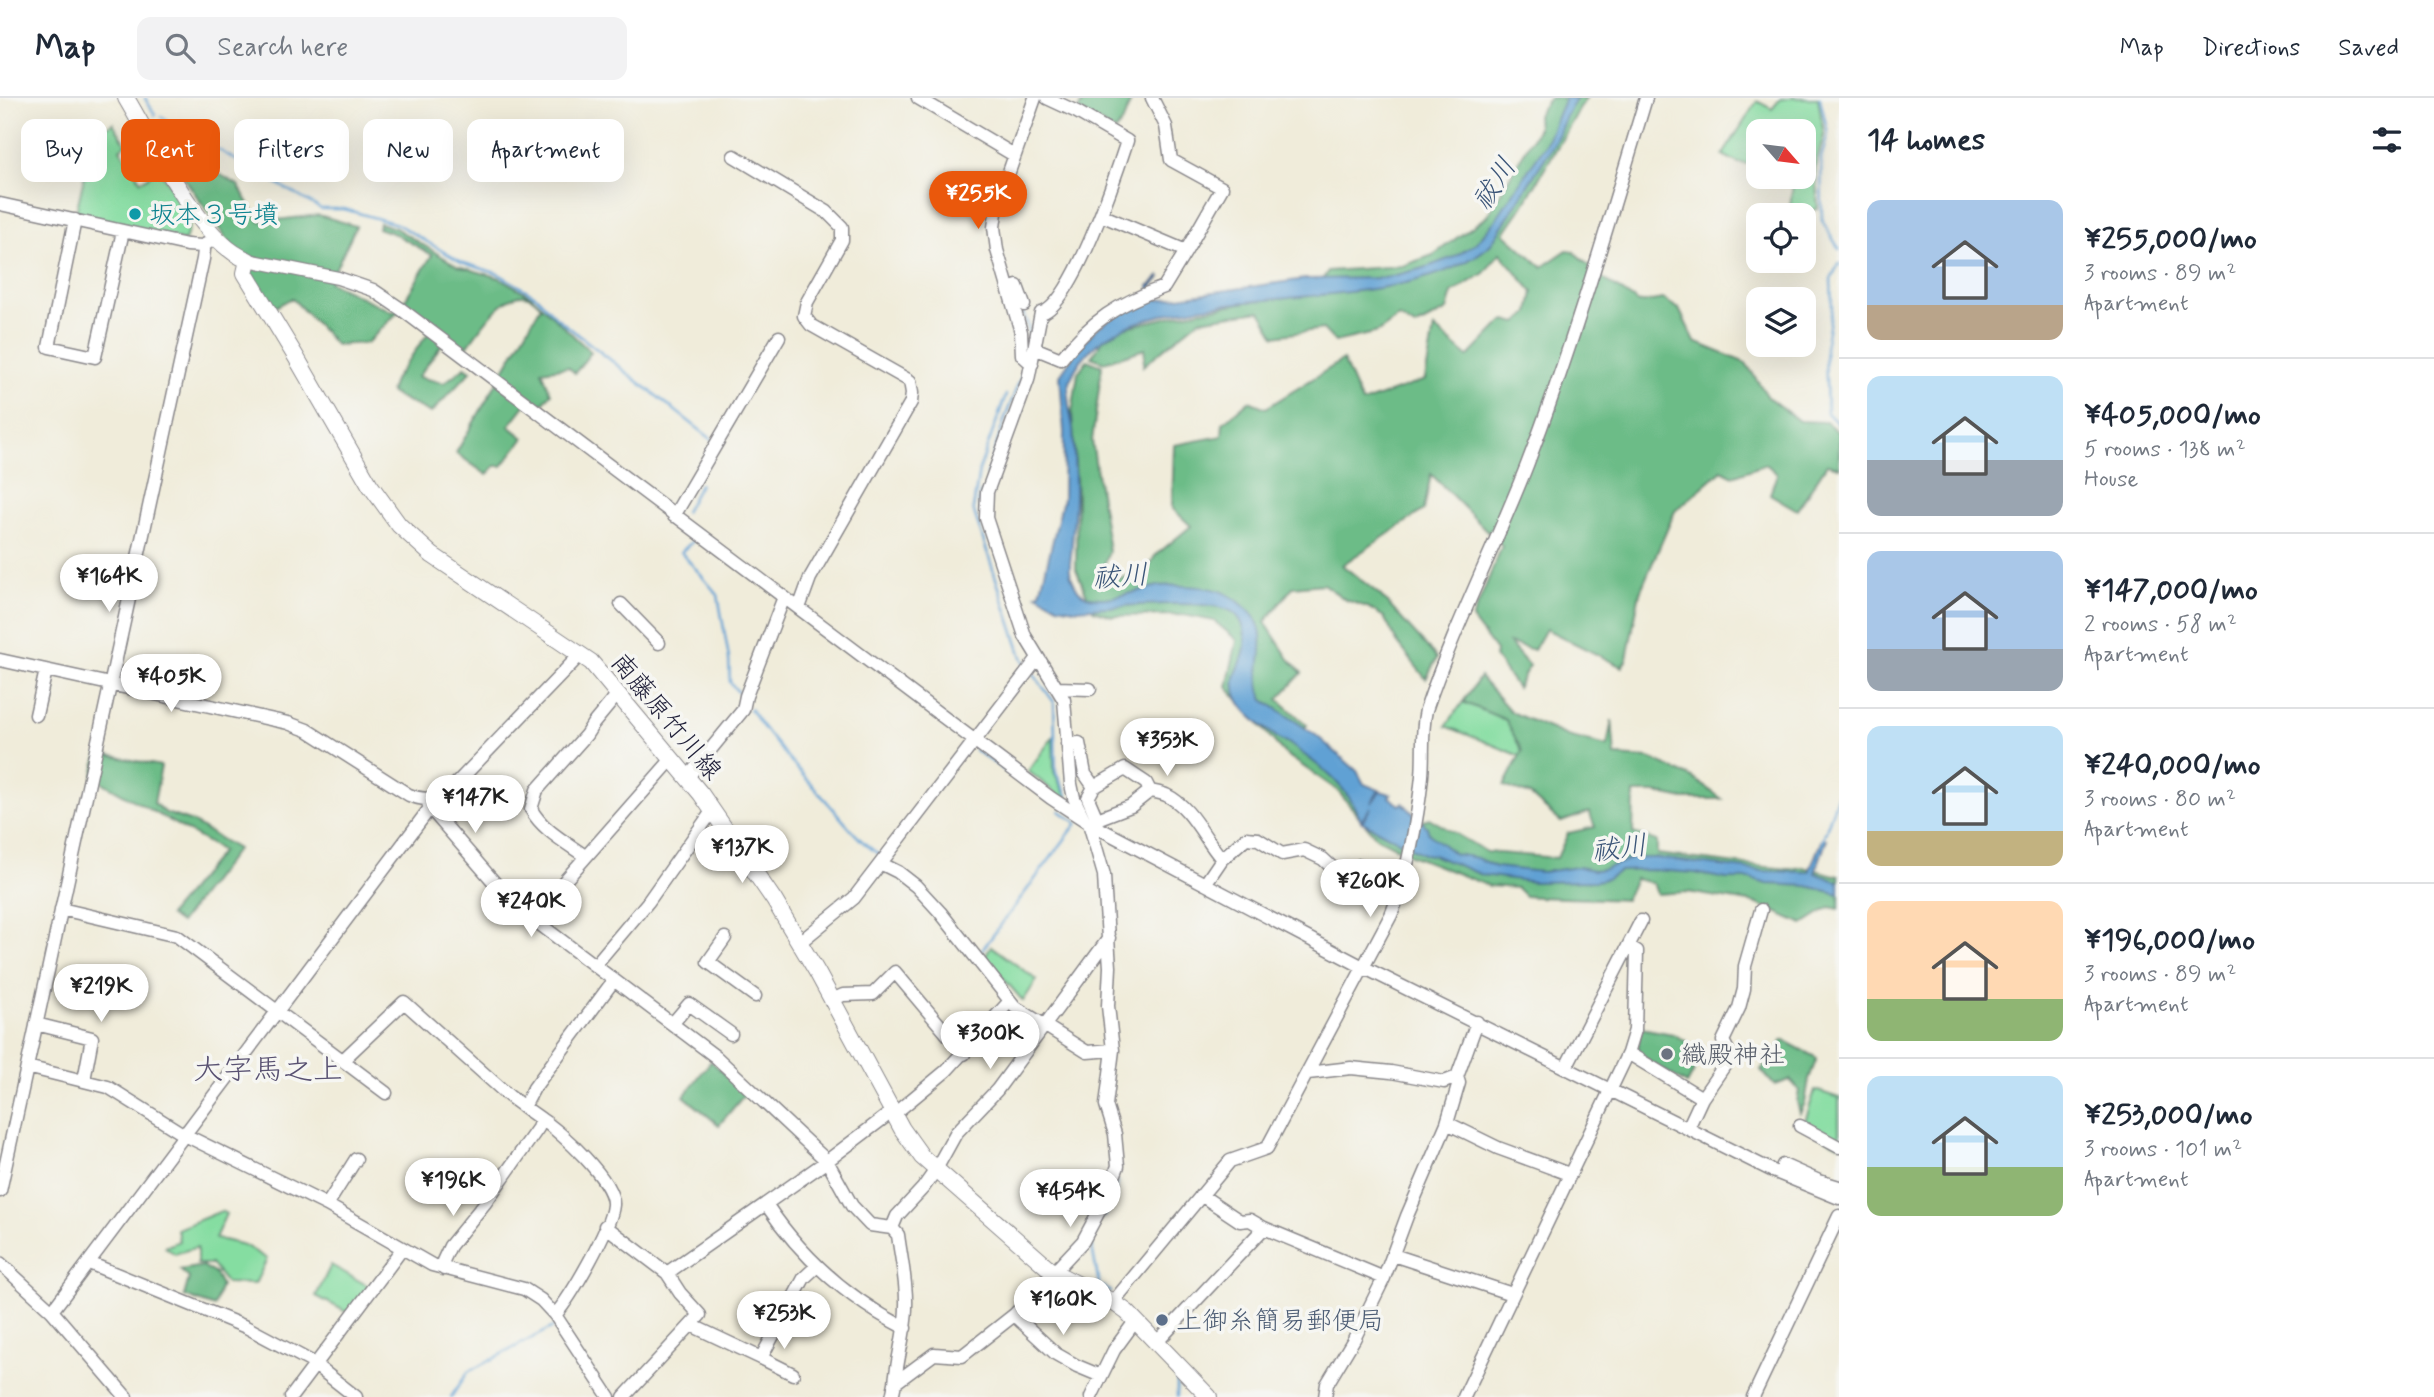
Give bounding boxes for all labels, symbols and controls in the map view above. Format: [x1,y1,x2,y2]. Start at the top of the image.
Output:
search box [137,17,627,80]
text: Map [35,26,95,70]
icon: search [161,29,199,67]
text: Search here [217,31,348,65]
text: Map [2120,33,2164,64]
text: Directions [2202,33,2300,64]
text: Saved [2338,33,2399,64]
chip: Buy [21,119,107,182]
chip: Rent [121,119,220,182]
chip: Filters [234,119,349,182]
chip: New [363,119,453,182]
chip: Apartment [467,119,624,182]
north arrow [1746,119,1816,189]
map controls [1746,119,1816,357]
text: 14 homes [1867,121,1985,160]
icon: filters [2368,121,2406,159]
water label: 祓川 [1464,151,1526,218]
pin: ¥255K [929,172,1027,231]
text: ¥255K [945,179,1011,209]
place label: 坂本３号墳 [149,199,279,233]
button: locate [1746,203,1816,273]
marker: 坂本３号墳 [127,206,143,222]
text: ¥255,000/mo [2084,220,2257,259]
icon: home [1923,228,2007,312]
text: 3 rooms · 89 m² [2084,259,2236,289]
button: layers [1746,287,1816,357]
text: Apartment [2084,289,2189,319]
text: ¥405,000/mo [2084,396,2261,435]
icon: home [1923,404,2007,488]
text: 5 rooms · 138 m² [2084,435,2246,465]
text: House [2084,465,2138,495]
pin: ¥164K [60,554,158,614]
water label: 祓川 [1091,557,1149,598]
text: ¥164K [76,562,142,592]
text: ¥147,000/mo [2084,571,2258,610]
icon: home [1923,579,2007,663]
text: 2 rooms · 58 m² [2084,610,2237,640]
text: Apartment [2084,640,2189,670]
street label: 南藤原竹川線 [602,647,729,788]
pin: ¥405K [122,654,220,714]
text: ¥405K [137,662,205,692]
pin: ¥353K [1118,718,1216,778]
text: ¥353K [1136,726,1198,756]
text: ¥240,000/mo [2084,746,2260,785]
icon: home [1923,754,2007,838]
pin: ¥147K [426,776,524,835]
text: ¥147K [442,783,508,813]
text: 3 rooms · 80 m² [2084,785,2236,815]
text: Apartment [2084,815,2189,845]
pin: ¥137K [693,826,791,885]
water label: 祓川 [1589,828,1649,871]
text: ¥137K [711,833,773,863]
pin: ¥260K [1321,860,1419,919]
text: ¥260K [1336,867,1404,897]
pin: ¥240K [482,880,580,939]
text: ¥240K [497,887,565,917]
text: ¥196,000/mo [2084,921,2255,960]
icon: home [1923,929,2007,1013]
text: 3 rooms · 89 m² [2084,960,2236,990]
pin: ¥219K [52,964,150,1024]
text: ¥219K [70,972,132,1002]
text: Apartment [2084,990,2189,1020]
pin: ¥300K [941,1012,1039,1071]
text: ¥300K [957,1019,1023,1049]
place label: 織殿神社 [1681,1039,1785,1073]
marker: 織殿神社 [1659,1046,1675,1062]
district label: 大字馬之上 [193,1051,343,1090]
text: ¥253,000/mo [2084,1096,2252,1135]
icon: home [1923,1104,2007,1188]
text: 3 rooms · 101 m² [2084,1135,2242,1165]
pin: ¥196K [404,1158,502,1218]
text: Apartment [2084,1165,2189,1195]
text: ¥196K [421,1166,485,1196]
pin: ¥454K [1021,1170,1119,1229]
text: ¥454K [1036,1177,1104,1207]
pin: ¥160K [1014,1278,1112,1337]
text: ¥160K [1030,1285,1096,1315]
pin: ¥253K [735,1292,833,1351]
text: ¥253K [753,1299,815,1329]
place label: 上御糸簡易郵便局 [1176,1305,1384,1339]
marker: 上御糸簡易郵便局 [1154,1312,1170,1328]

